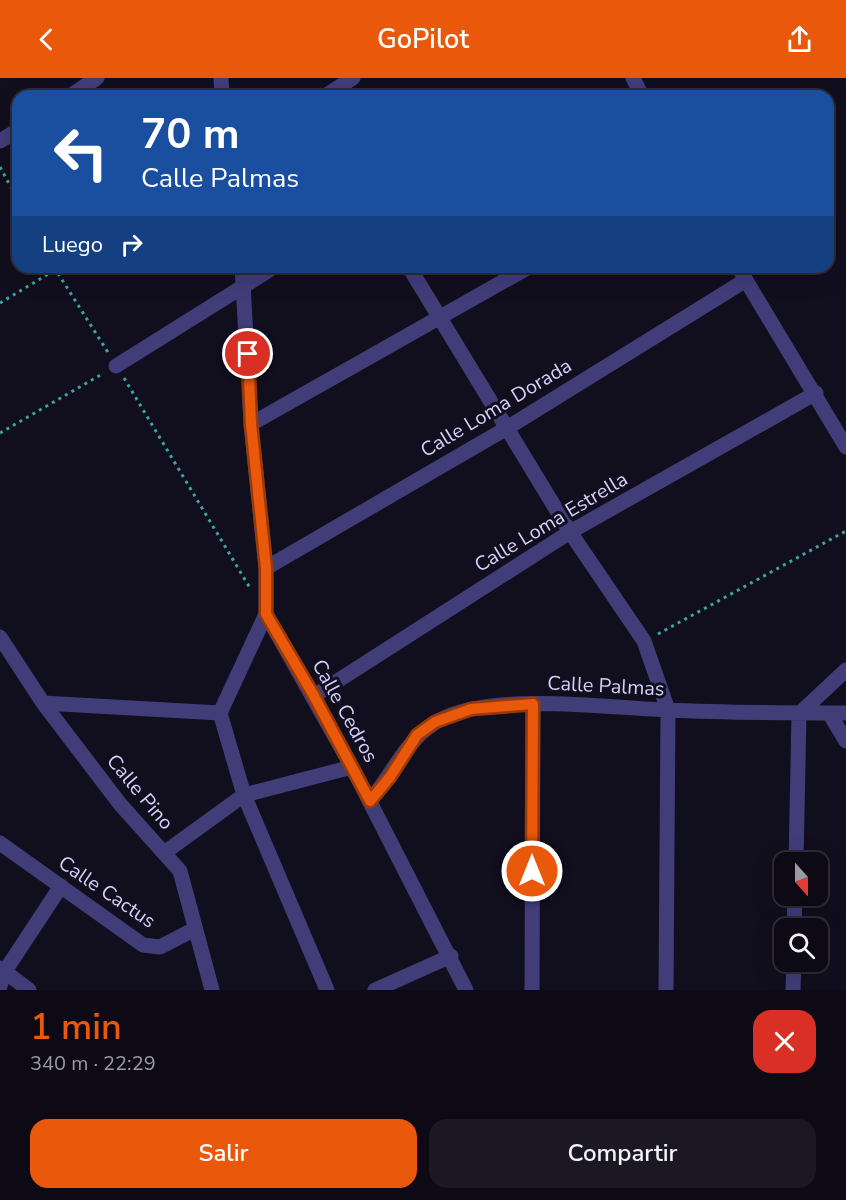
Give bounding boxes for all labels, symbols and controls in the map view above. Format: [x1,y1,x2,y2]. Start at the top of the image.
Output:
text: GoPilot [377,21,469,58]
icon: back [30,23,63,56]
icon: share [783,23,816,56]
text: 70 m [141,106,240,163]
icon: left [42,114,120,192]
text: Calle Palmas [141,160,299,197]
icon: right [115,228,148,261]
text: Luego [42,230,103,260]
pin [222,328,273,379]
icon: arrive [231,337,264,370]
street label: Calle Loma Dorada [415,352,577,464]
street label: Calle Loma Estrella [469,466,633,578]
street label: Calle Cedros [306,655,384,767]
street label: Calle Palmas [547,669,665,703]
street label: Calle Pino [100,748,180,836]
position arrow [500,839,564,903]
street label: Calle Cactus [53,849,161,935]
north arrow [774,852,828,906]
map controls [774,852,828,972]
button: search [774,918,828,972]
text: 1 min [30,1003,122,1052]
button: close [753,1010,816,1073]
text: 340 m · 22:29 [30,1050,156,1077]
button: Salir [30,1119,417,1188]
button: Compartir [429,1119,816,1188]

